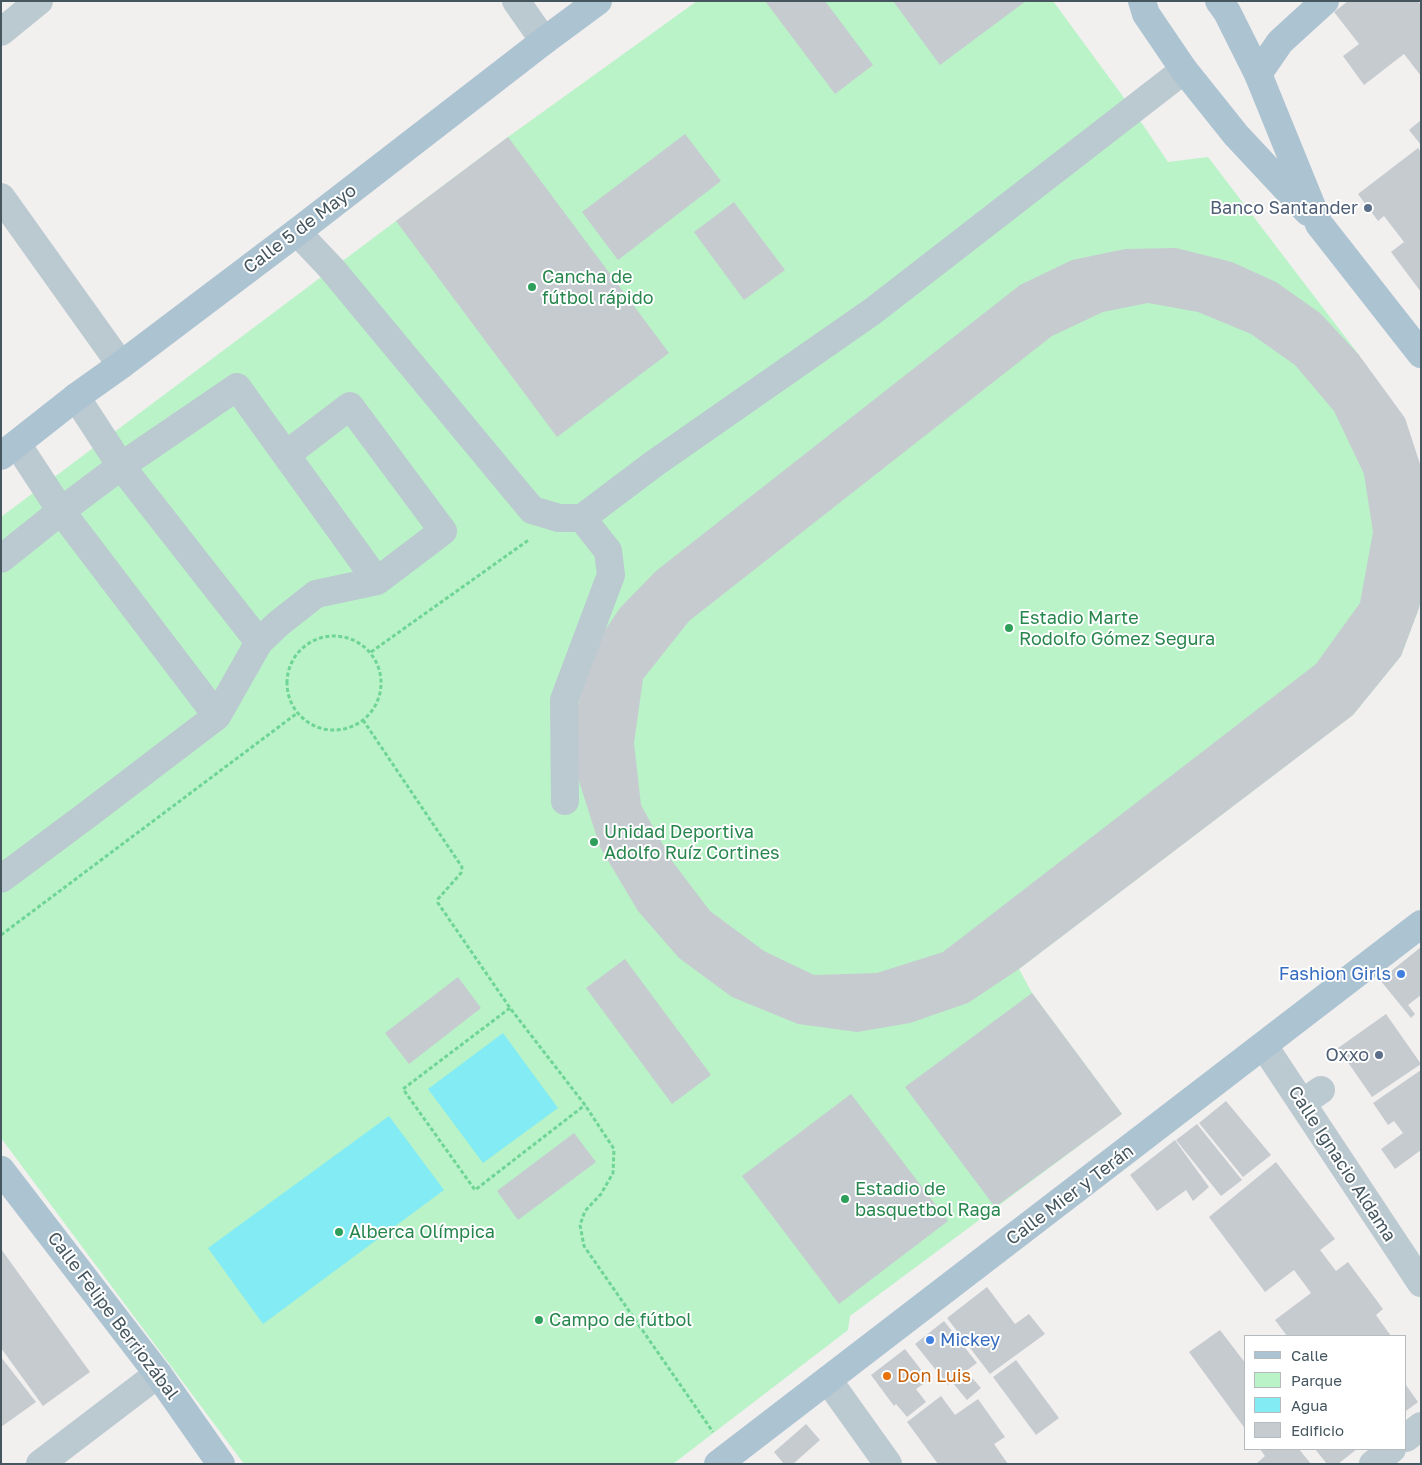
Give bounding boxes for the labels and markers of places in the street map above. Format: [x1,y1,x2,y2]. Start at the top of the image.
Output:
place label: Banco Santander [1210,197,1358,219]
marker: Banco Santander [1362,202,1374,214]
place label: Cancha de fútbol rápido [542,266,654,308]
marker: Cancha de fútbol rápido [526,281,538,293]
place label: Estadio Marte Rodolfo Gómez Segura [1019,607,1215,650]
marker: Estadio Marte Rodolfo Gómez Segura [1003,622,1015,634]
place label: Unidad Deportiva Adolfo Ruíz Cortines [604,821,780,864]
marker: Unidad Deportiva Adolfo Ruíz Cortines [588,836,600,848]
place label: Fashion Girls [1279,963,1391,985]
marker: Fashion Girls [1395,968,1407,980]
place label: Oxxo [1325,1044,1369,1066]
marker: Oxxo [1373,1049,1385,1061]
place label: Estadio de basquetbol Raga [855,1178,1001,1220]
marker: Estadio de basquetbol Raga [839,1193,851,1205]
place label: Alberca Olímpica [349,1221,495,1243]
marker: Alberca Olímpica [333,1226,345,1238]
place label: Campo de fútbol [549,1309,692,1331]
marker: Campo de fútbol [533,1314,545,1326]
place label: Mickey [940,1329,1000,1351]
marker: Mickey [924,1334,936,1346]
place label: Don Luis [897,1365,971,1387]
marker: Don Luis [881,1370,893,1382]

